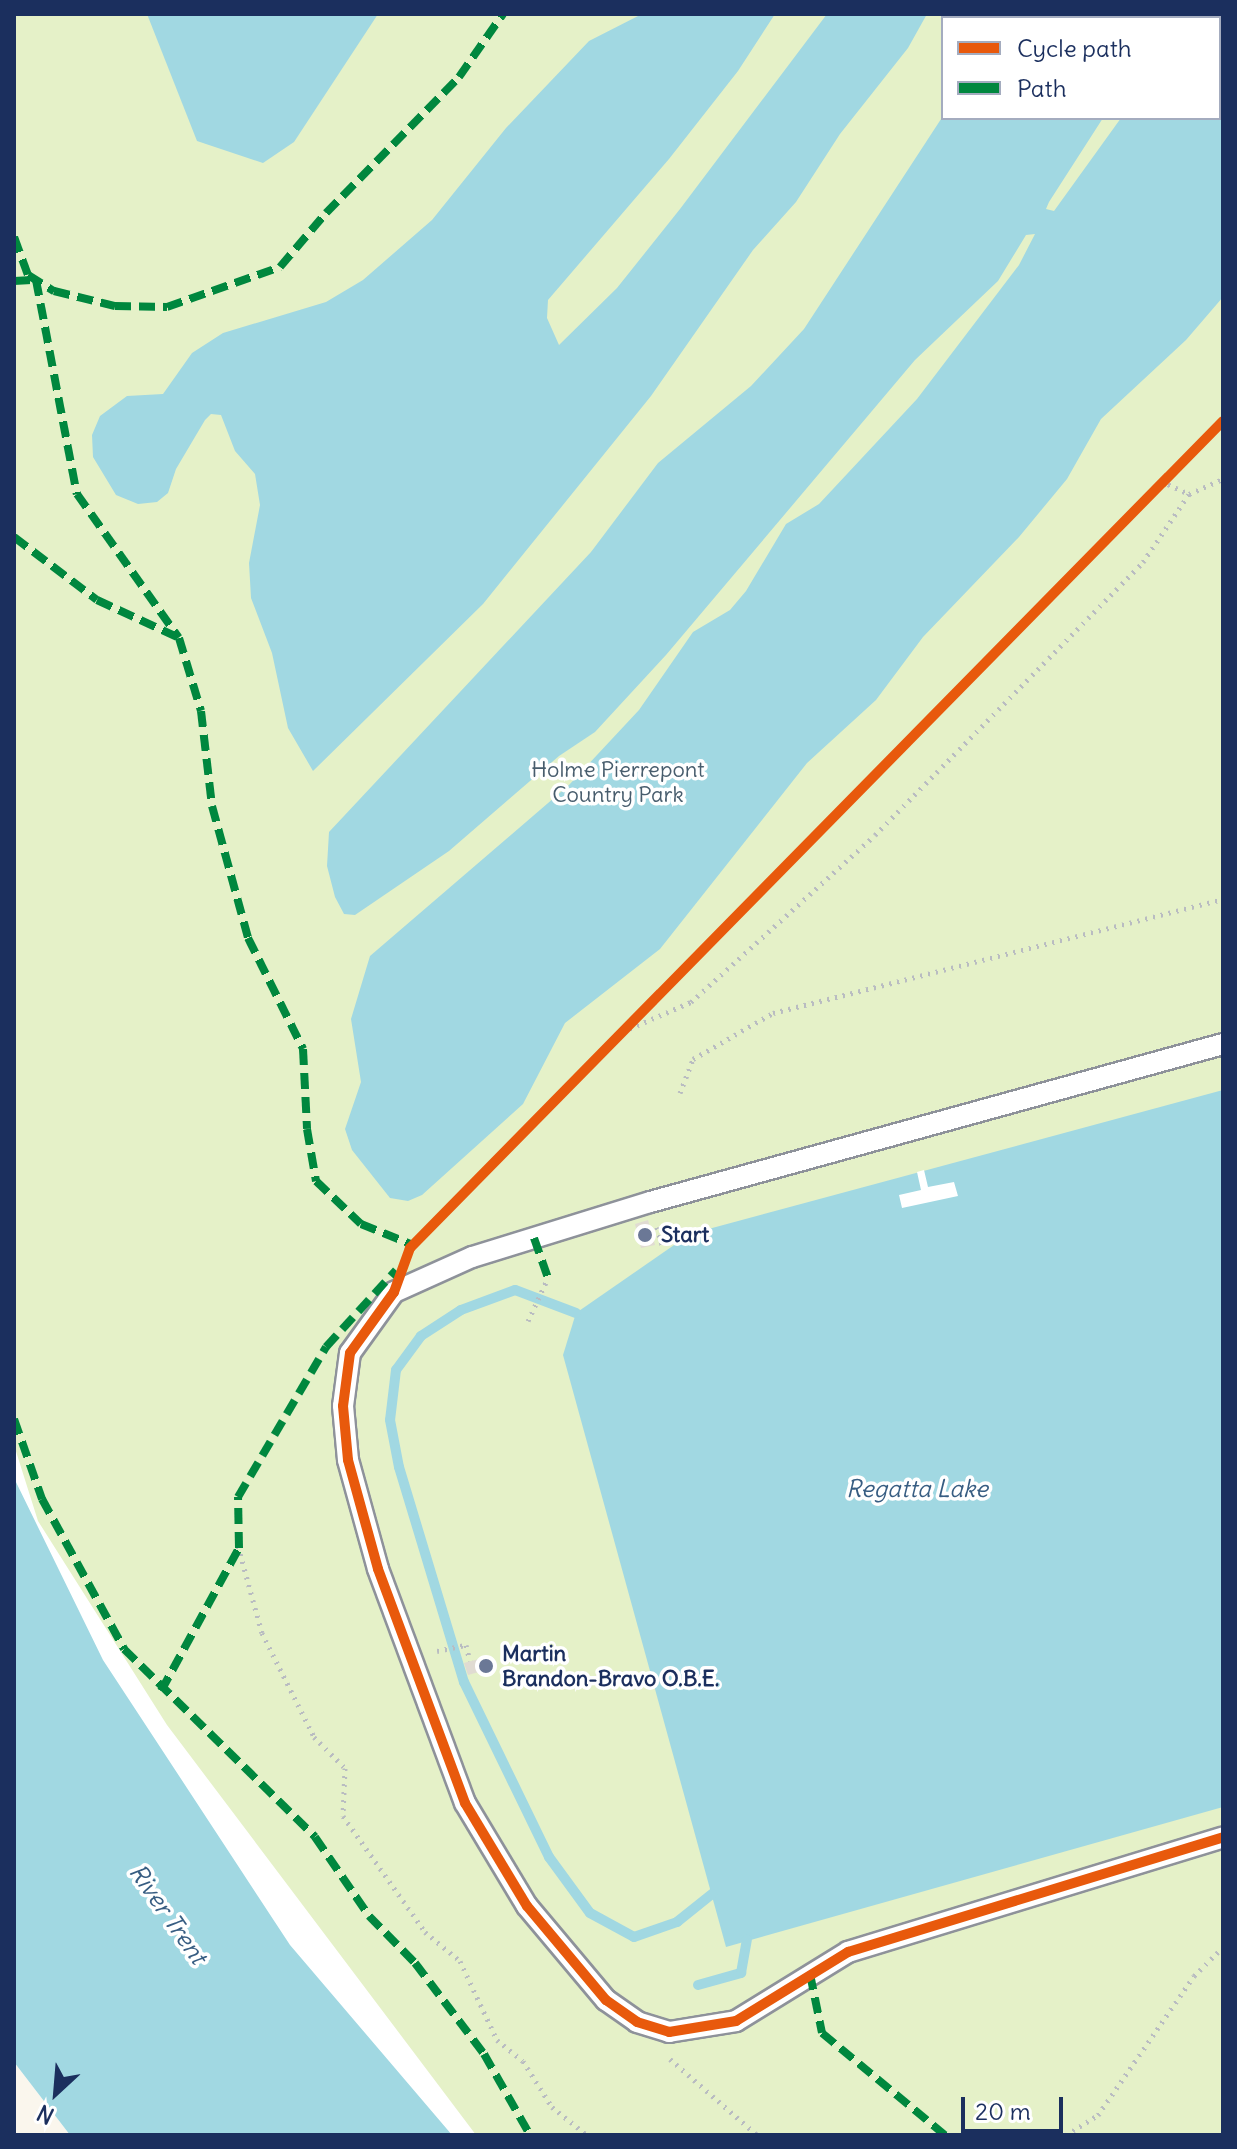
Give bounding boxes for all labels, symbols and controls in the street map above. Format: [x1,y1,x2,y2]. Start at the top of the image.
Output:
legend [941,16,1221,120]
text: Cycle path [1017,33,1132,63]
text: Path [1017,73,1067,103]
park label: Holme Pierrepont Country Park [531,756,705,808]
place label: Start [661,1222,709,1248]
marker: Start [636,1226,654,1244]
water label: Regatta Lake [846,1475,988,1503]
place label: Martin Brandon-Bravo O.B.E. [502,1640,719,1692]
marker: Martin Brandon-Bravo O.B.E. [477,1657,495,1675]
water label: River Trent [123,1858,213,1970]
north arrow [16,2053,96,2133]
scale bar [965,2081,1067,2131]
text: 20 m [975,2096,1031,2126]
text: N [33,2099,58,2130]

